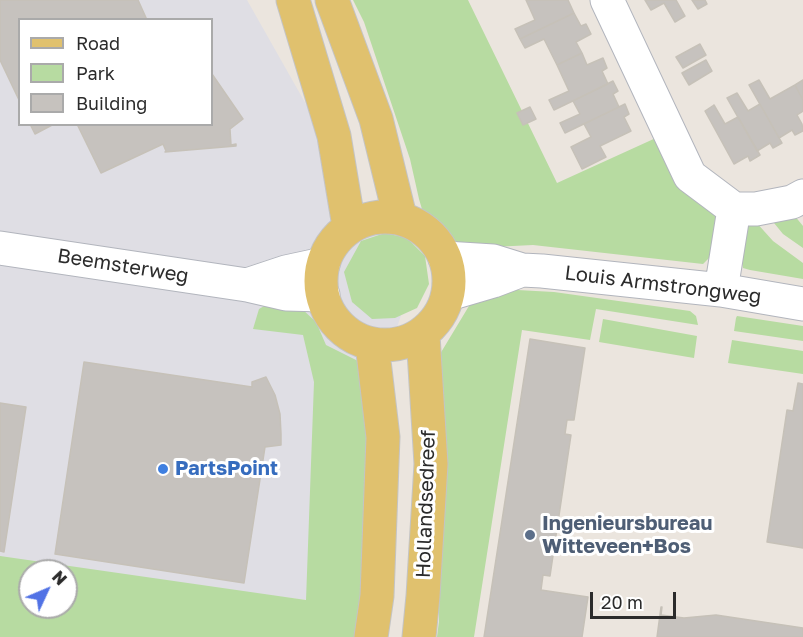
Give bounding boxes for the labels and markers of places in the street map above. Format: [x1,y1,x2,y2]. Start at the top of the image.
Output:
place label: PartsPoint [175,457,278,481]
marker: PartsPoint [156,462,170,476]
place label: Ingenieursbureau Witteveen+Bos [542,512,712,559]
marker: Ingenieursbureau Witteveen+Bos [523,528,537,542]

